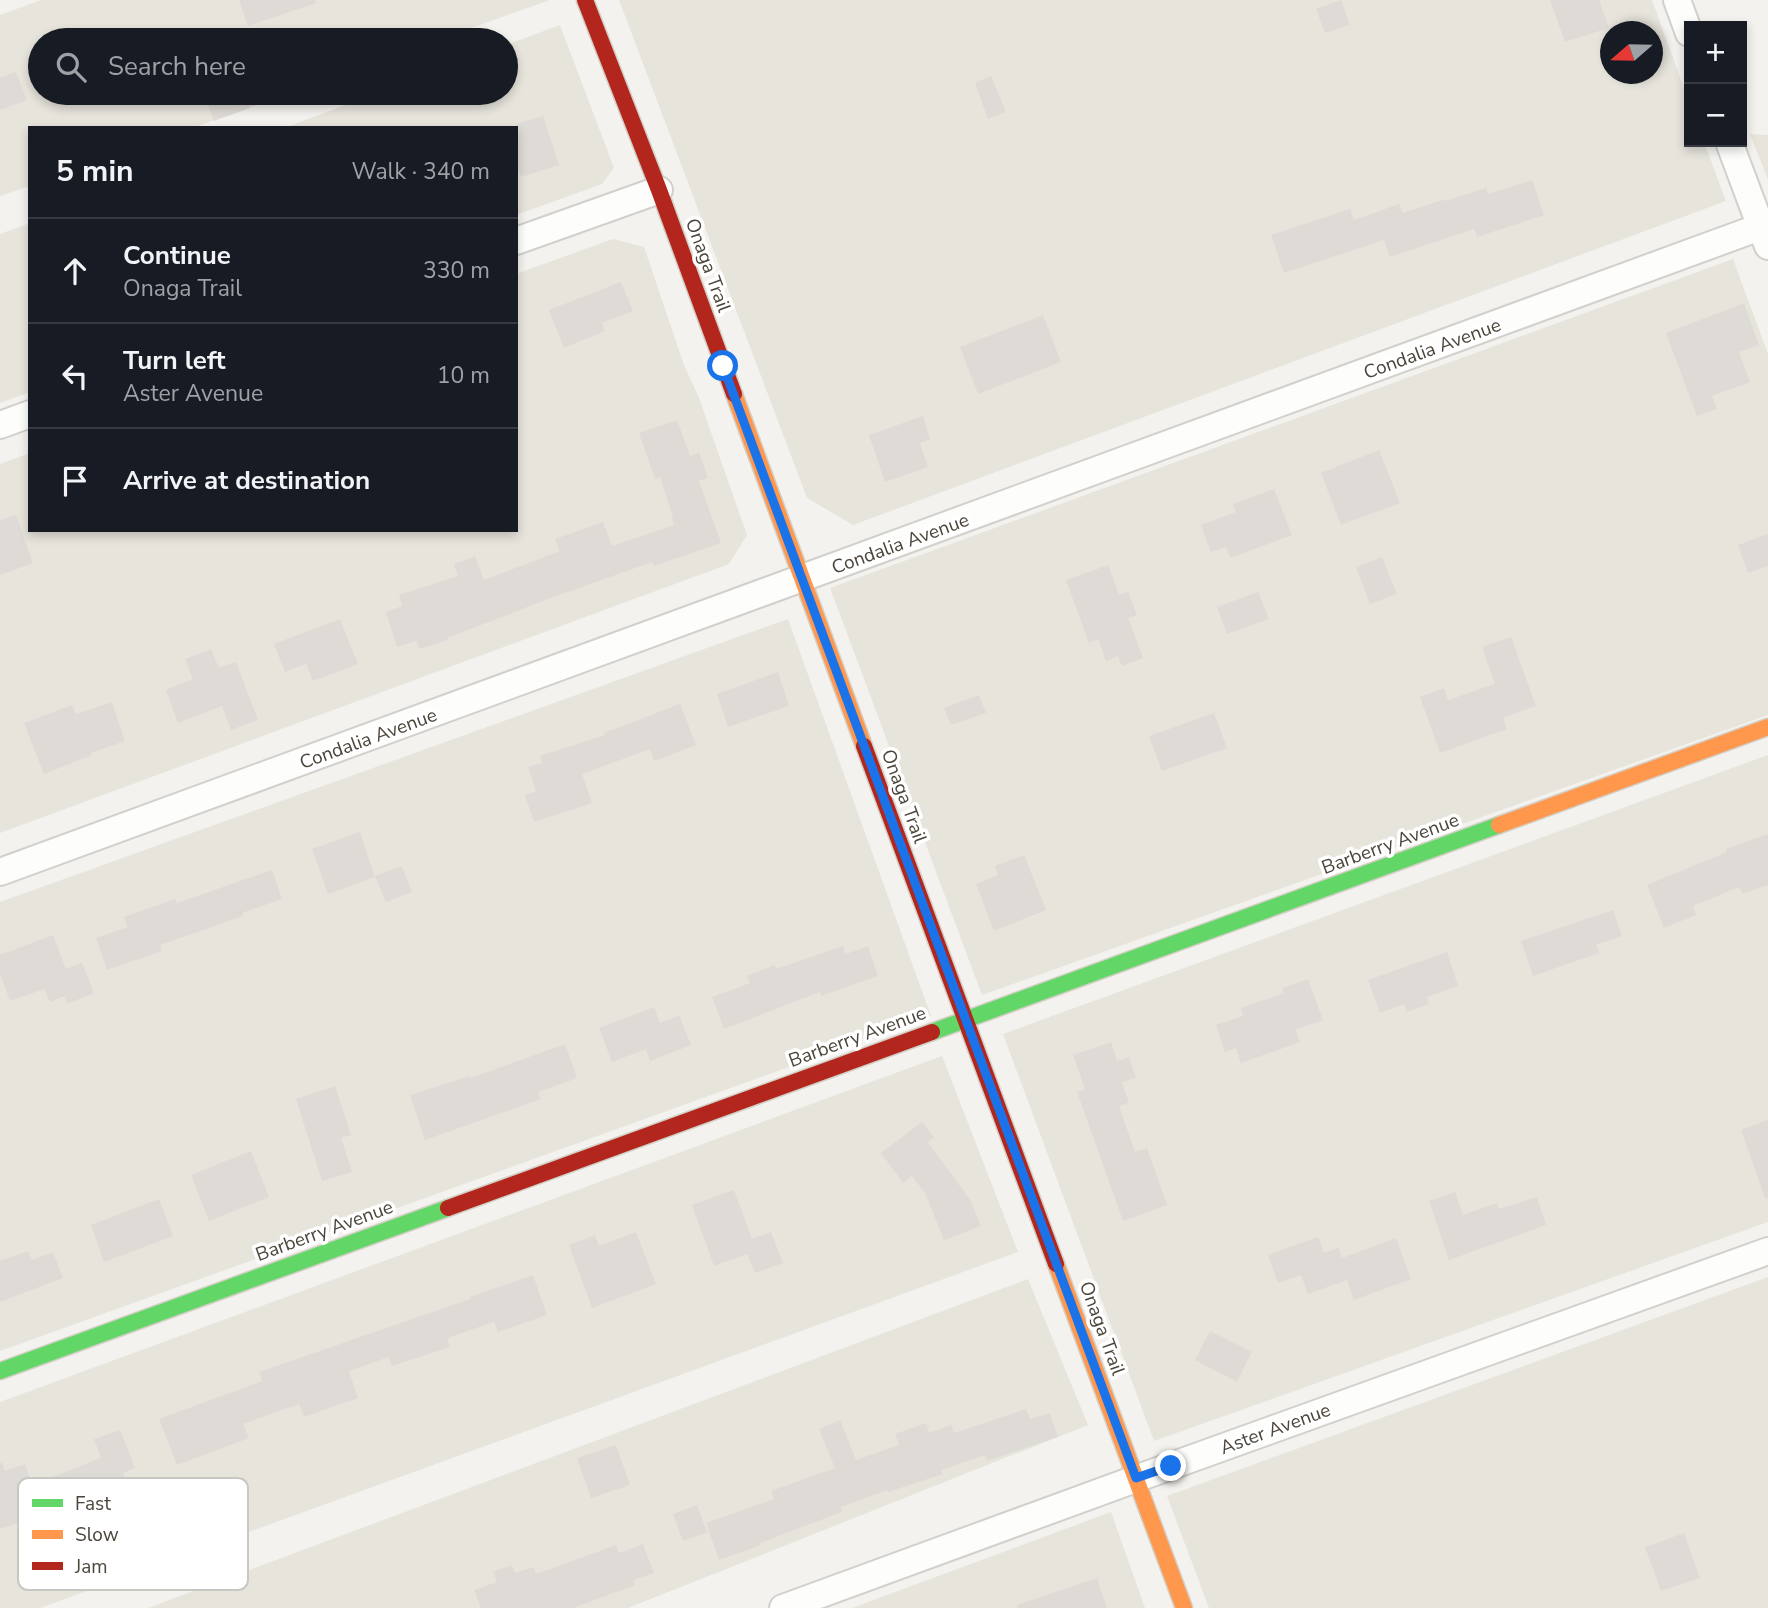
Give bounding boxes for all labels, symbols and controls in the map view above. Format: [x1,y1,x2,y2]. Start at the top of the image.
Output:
north arrow [1600,21,1663,84]
map controls [1684,21,1747,147]
button: + [1684,21,1747,84]
search box [28,28,518,105]
icon: search [52,48,90,86]
text: Search here [108,49,246,84]
button: − [1684,84,1747,147]
text: 5 min [56,151,134,192]
text: Walk · 340 m [351,156,490,187]
street label: Onaga Trail [679,215,737,316]
text: Continue [123,238,231,273]
icon: ahead [56,252,94,290]
text: 330 m [423,255,490,286]
text: Onaga Trail [123,273,242,304]
street label: Condalia Avenue [1360,312,1505,386]
text: Turn left [123,343,226,378]
route start [707,350,738,381]
icon: left [56,357,94,395]
text: 10 m [437,360,490,391]
text: Aster Avenue [123,378,263,409]
icon: arrive [56,462,94,500]
text: Arrive at destination [123,463,370,498]
street label: Condalia Avenue [828,507,973,581]
street label: Condalia Avenue [296,702,441,776]
street label: Onaga Trail [875,746,933,847]
street label: Barberry Avenue [1318,807,1463,881]
street label: Barberry Avenue [785,1000,930,1074]
street label: Barberry Avenue [252,1194,397,1268]
street label: Onaga Trail [1073,1278,1131,1379]
street label: Aster Avenue [1216,1397,1334,1461]
route end [1155,1450,1186,1481]
legend [18,1478,248,1590]
text: Fast [75,1491,111,1517]
text: Slow [75,1522,119,1548]
text: Jam [74,1554,108,1580]

